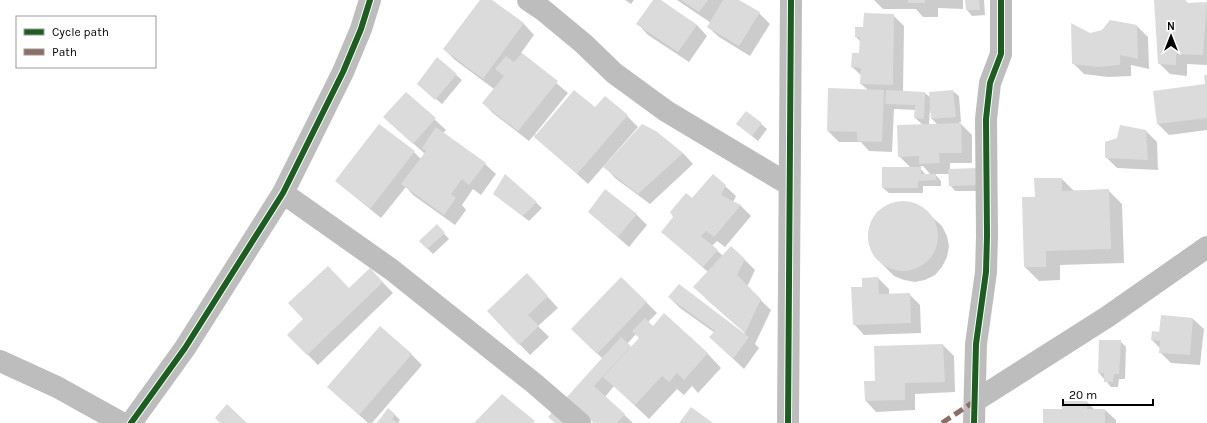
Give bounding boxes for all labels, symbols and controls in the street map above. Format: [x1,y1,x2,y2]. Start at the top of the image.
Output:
legend [16,16,156,68]
north arrow [1151,16,1191,56]
text: N [1167,20,1175,33]
text: Cycle path [52,25,109,39]
text: Path [52,45,77,59]
scale bar [1063,381,1153,407]
text: 20 m [1069,388,1097,402]

